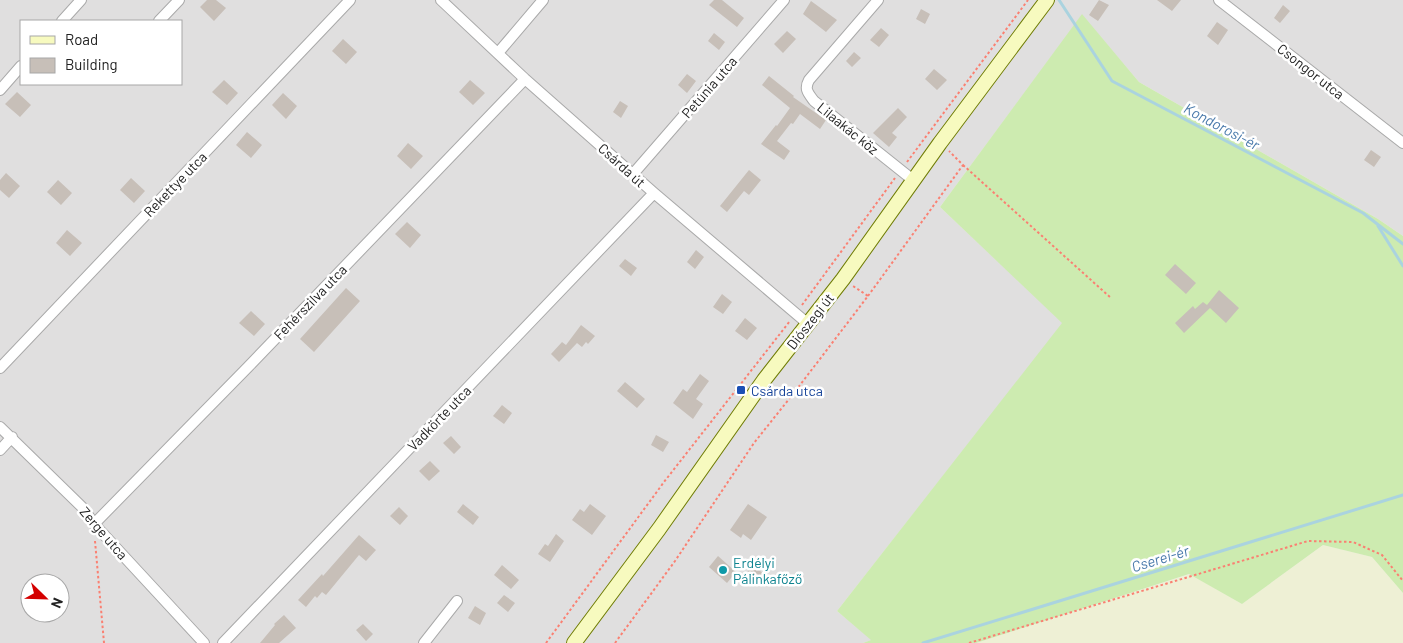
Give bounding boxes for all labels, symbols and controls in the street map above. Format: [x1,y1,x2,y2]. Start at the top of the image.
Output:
legend [20,20,182,85]
text: Road [65,30,98,48]
street label: Csongor utca [1274,40,1348,102]
street label: Petúnia utca [678,53,740,121]
text: Building [65,55,118,73]
street label: Lilaakác köz [814,98,882,158]
water label: Kondorosi-ér [1181,99,1263,154]
street label: Csárda út [595,139,649,191]
street label: Rekettye utca [140,148,210,220]
street label: Fehérszilva utca [270,261,350,343]
street label: Diószegi út [783,290,837,352]
street label: Vadkörte utca [404,382,474,454]
place label: Csárda utca [751,382,823,399]
marker: Csárda utca [735,384,747,396]
street label: Zerge utca [76,503,132,563]
water label: Cserei-ér [1129,541,1192,575]
place label: Erdélyi Pálinkafőző [733,554,802,587]
marker: Erdélyi Pálinkafőző [717,564,729,576]
north arrow [20,573,70,623]
text: N [48,596,67,611]

